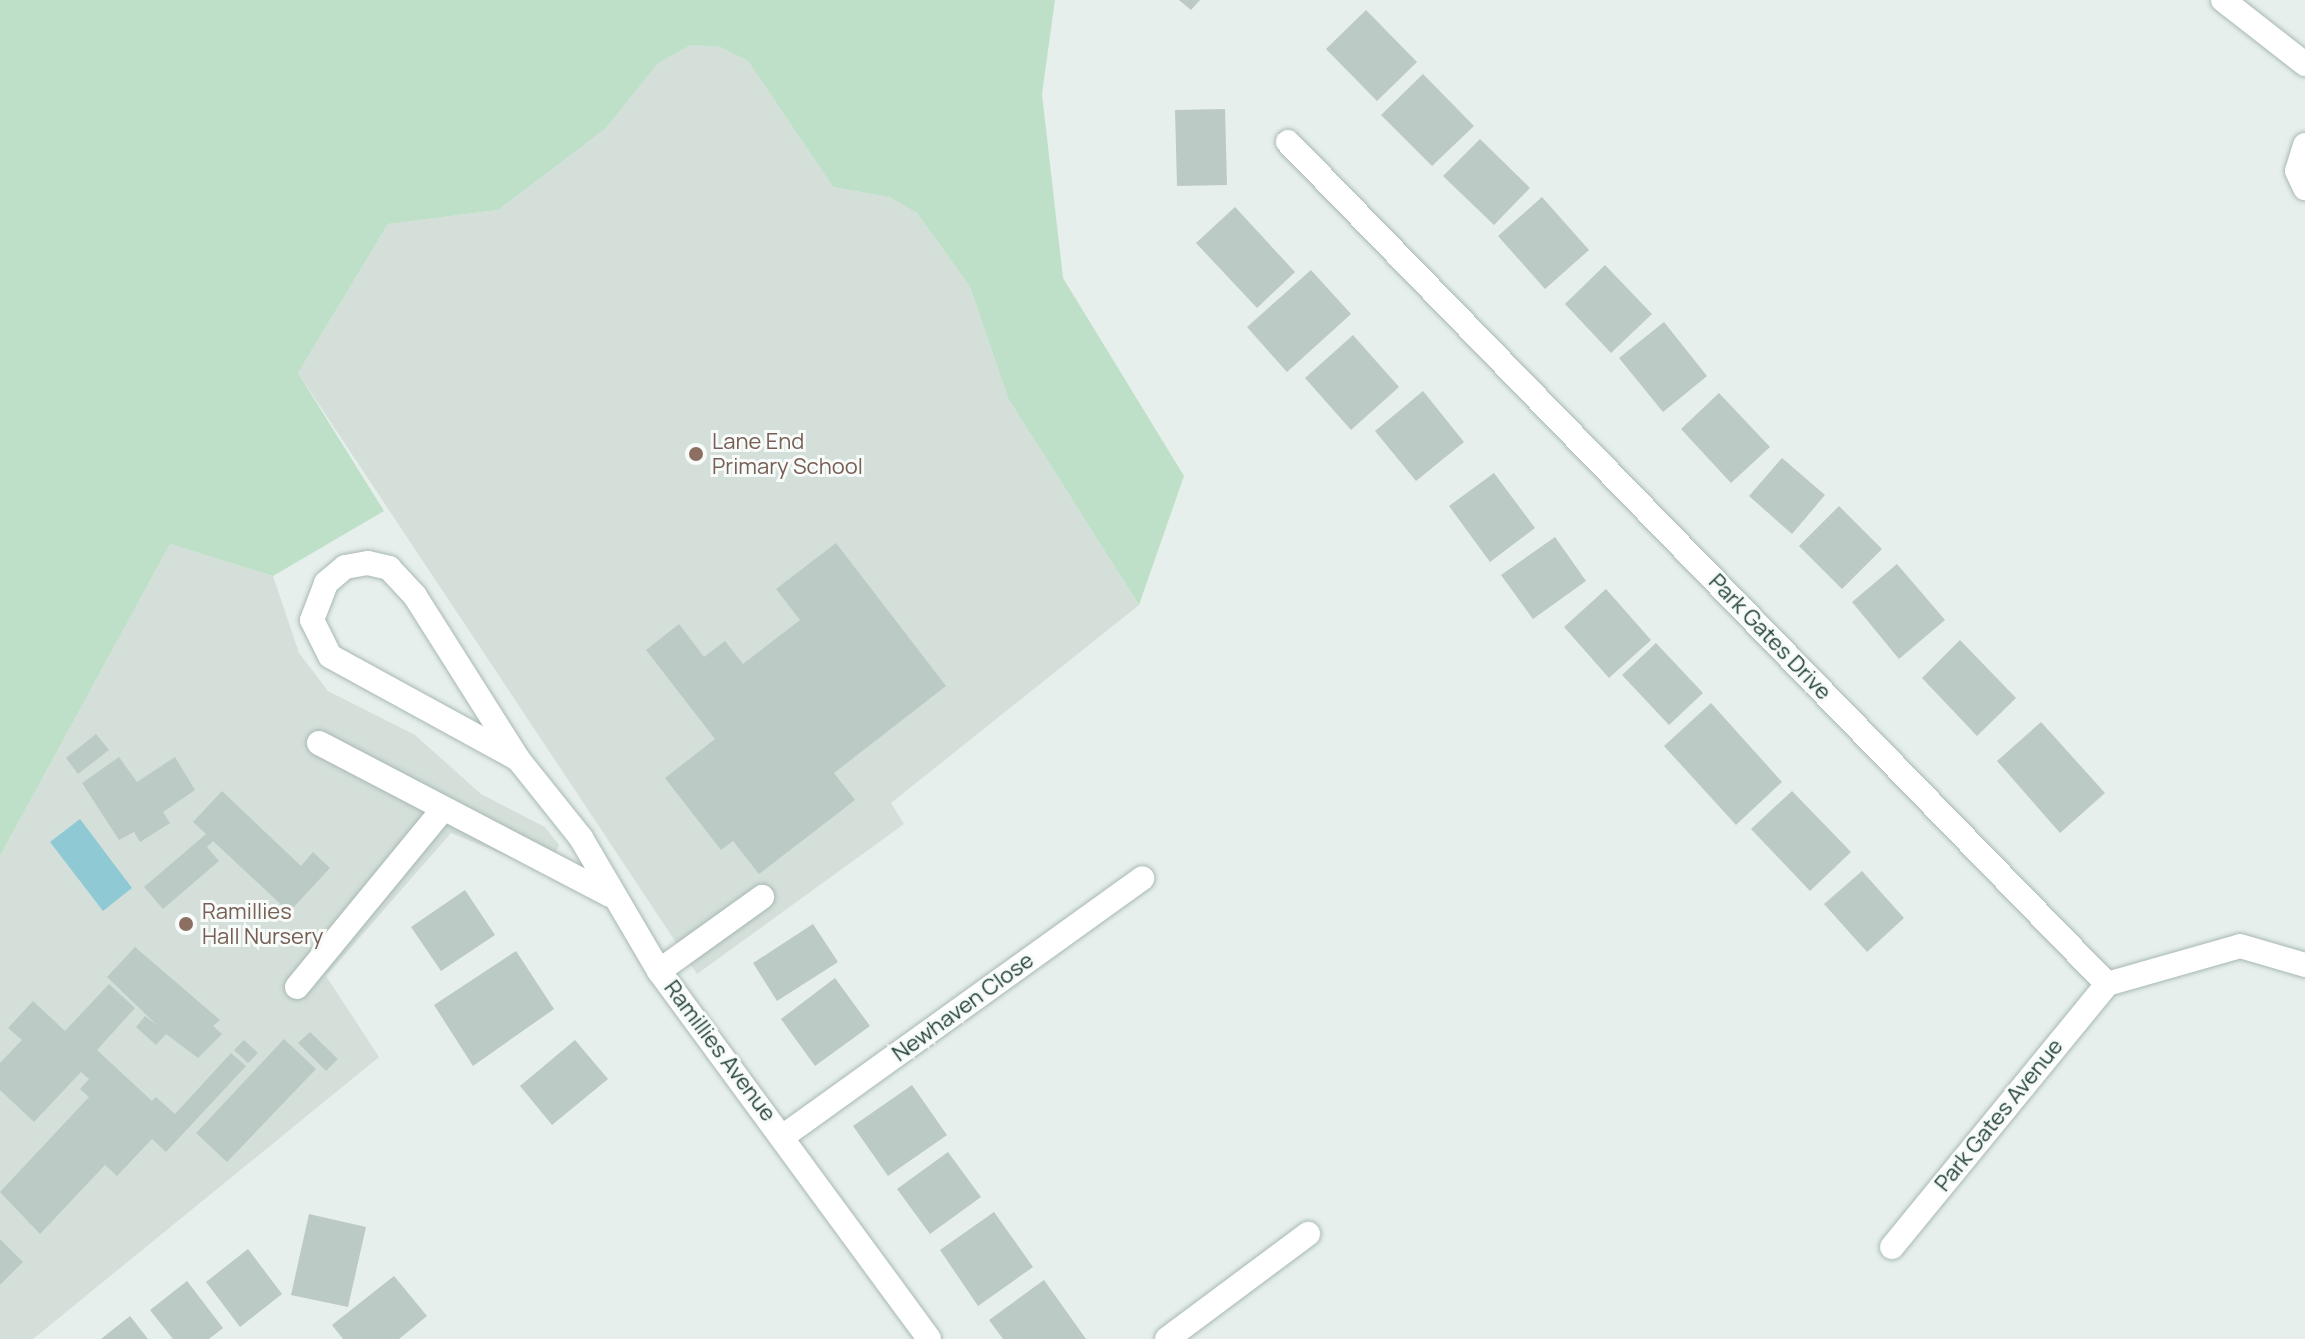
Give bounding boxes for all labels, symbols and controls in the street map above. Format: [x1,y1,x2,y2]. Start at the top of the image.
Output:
place label: Lane End Primary School [712,428,863,480]
marker: Lane End Primary School [687,445,705,463]
street label: Park Gates Drive [1703,569,1837,705]
place label: Ramillies Hall Nursery [202,898,323,950]
marker: Ramillies Hall Nursery [177,915,195,933]
street label: Newhaven Close [887,947,1039,1067]
street label: Ramillies Avenue [658,975,782,1127]
street label: Park Gates Avenue [1929,1033,2069,1197]

